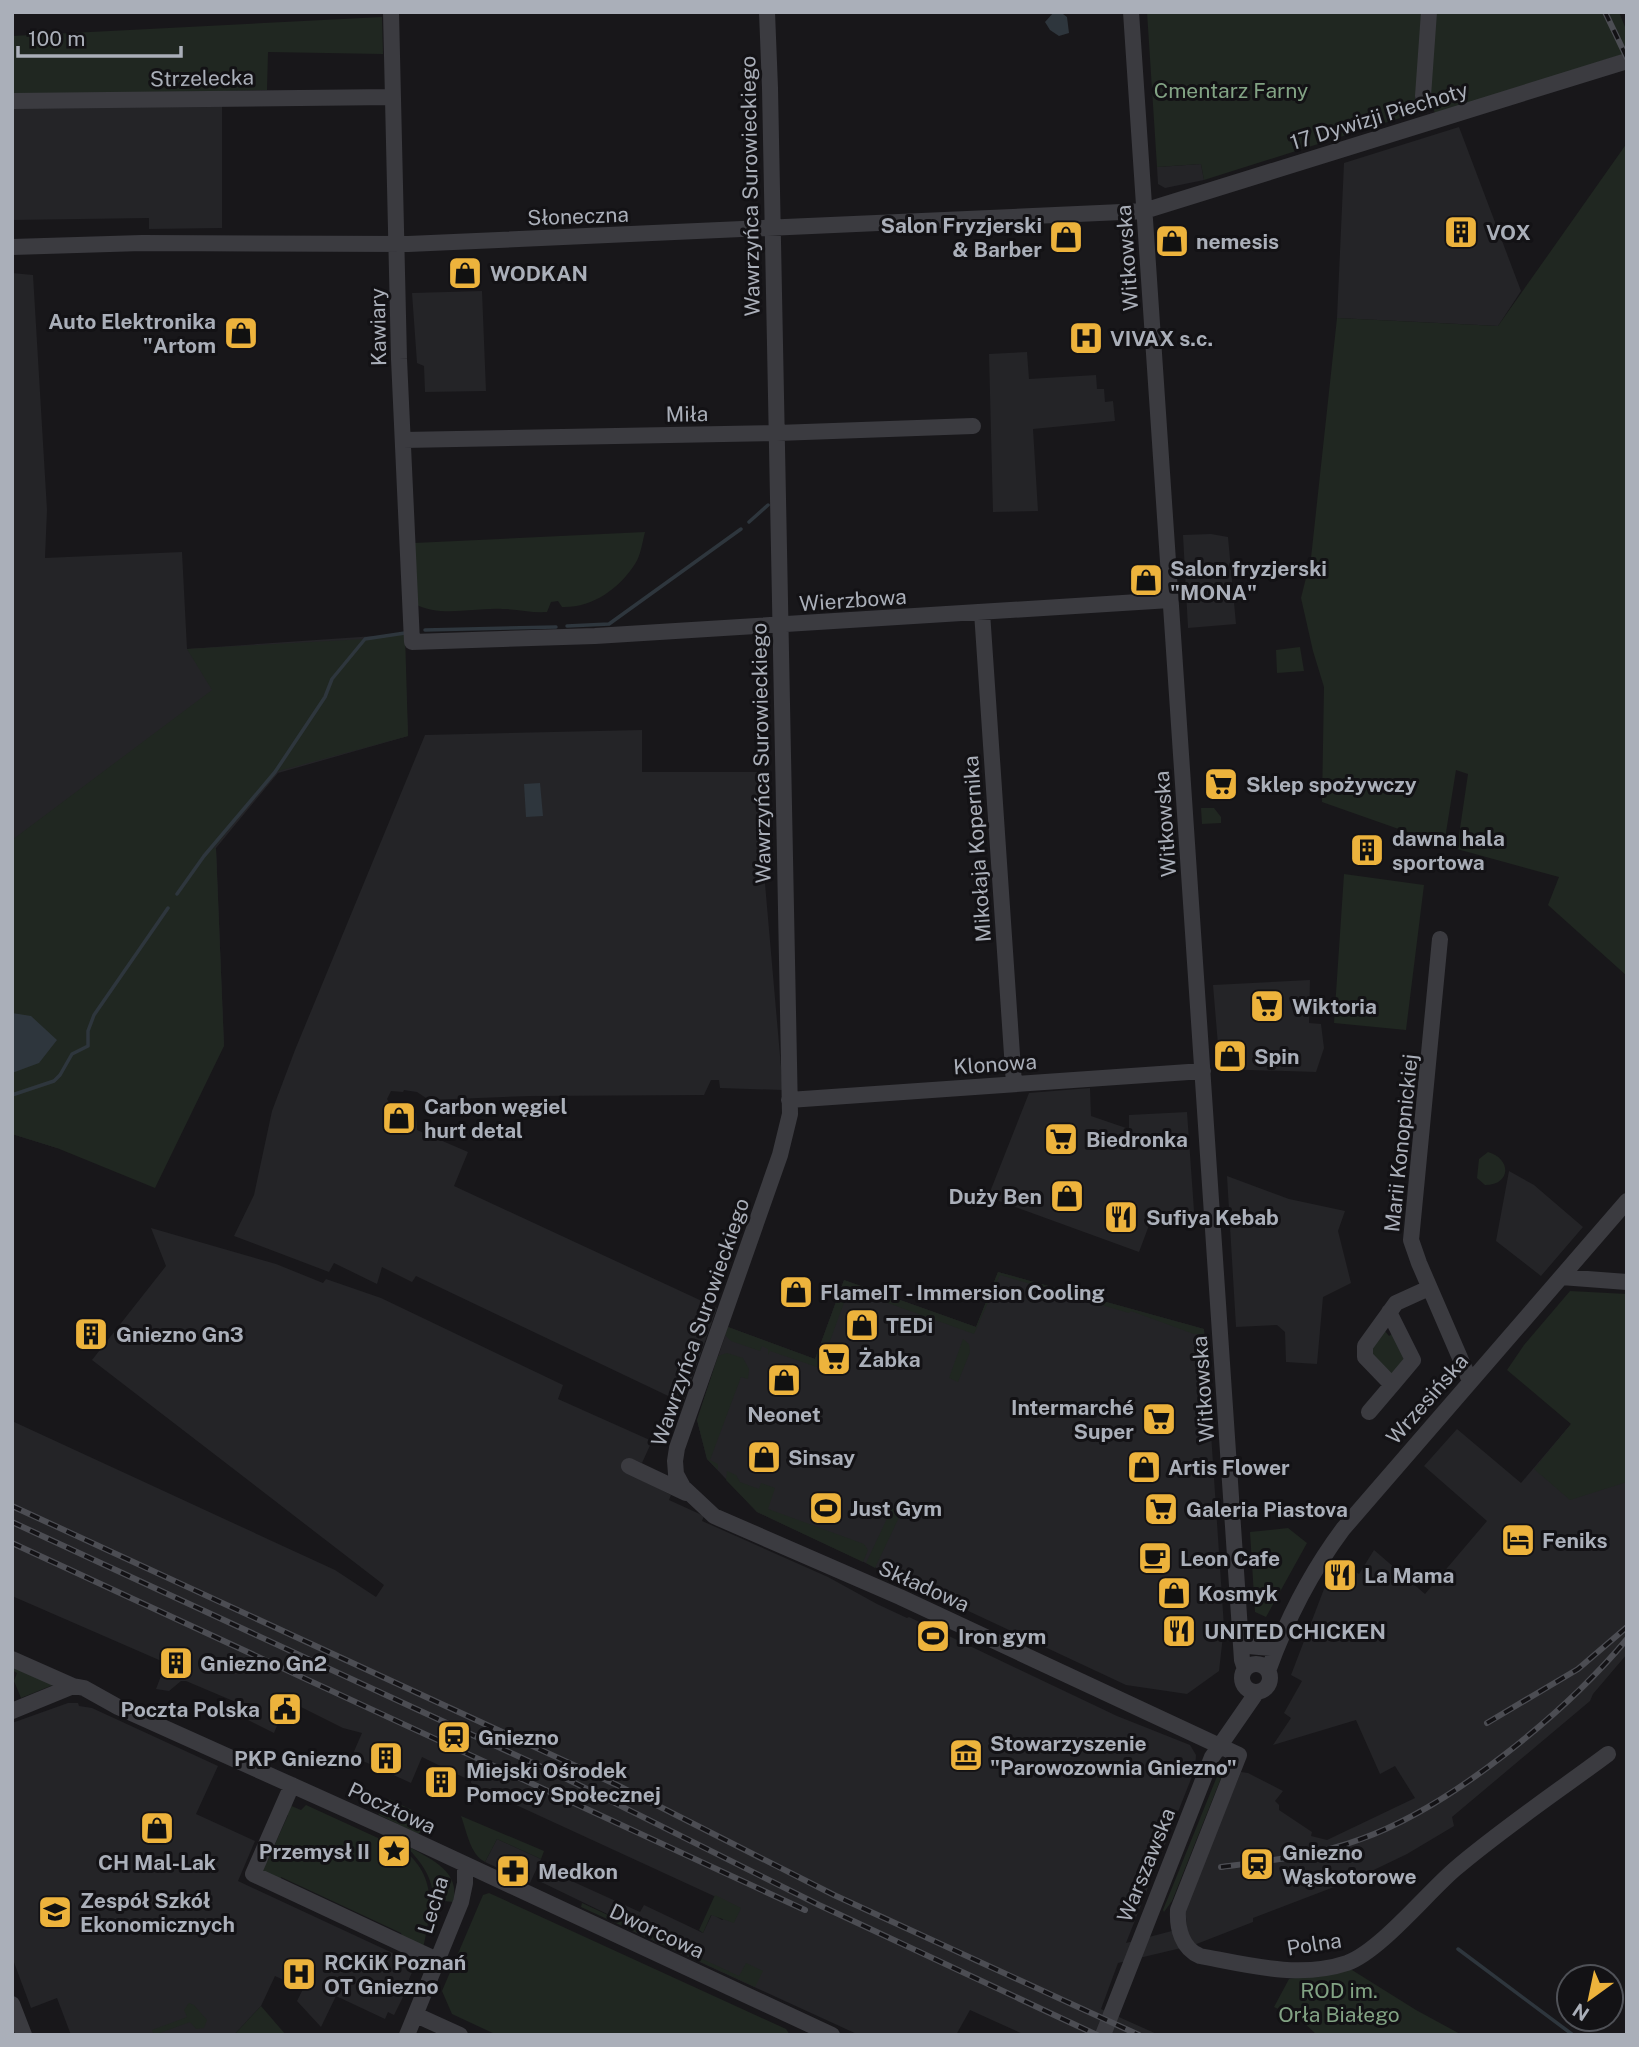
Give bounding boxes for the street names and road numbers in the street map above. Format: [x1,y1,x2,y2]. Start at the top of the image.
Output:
street label: Wawrzyńca Surowieckiego [735,55,765,317]
street label: Strzelecka [150,65,254,91]
street label: 17 Dywizji Piechoty [1287,77,1471,155]
street label: Słoneczna [527,202,629,230]
street label: Witkowska [1111,204,1143,312]
street label: Kawiary [365,288,391,366]
street label: Miła [665,401,709,427]
street label: Wierzbowa [798,584,908,616]
street label: Wawrzyńca Surowieckiego [746,622,776,884]
street label: Mikołaja Kopernika [958,755,996,943]
street label: Witkowska [1149,770,1181,878]
street label: Klonowa [952,1049,1038,1079]
street label: Marii Konopnickiej [1379,1053,1423,1233]
street label: Wawrzyńca Surowieckiego [646,1195,754,1449]
street label: Witkowska [1187,1335,1219,1443]
street label: Wrzesińska [1381,1349,1473,1449]
street label: Składowa [875,1555,973,1617]
street label: Pocztowa [344,1777,440,1839]
street label: Warszawska [1112,1804,1180,1926]
street label: Lecha [412,1873,454,1937]
street label: Dworcowa [606,1898,708,1964]
street label: Polna [1285,1927,1343,1961]

